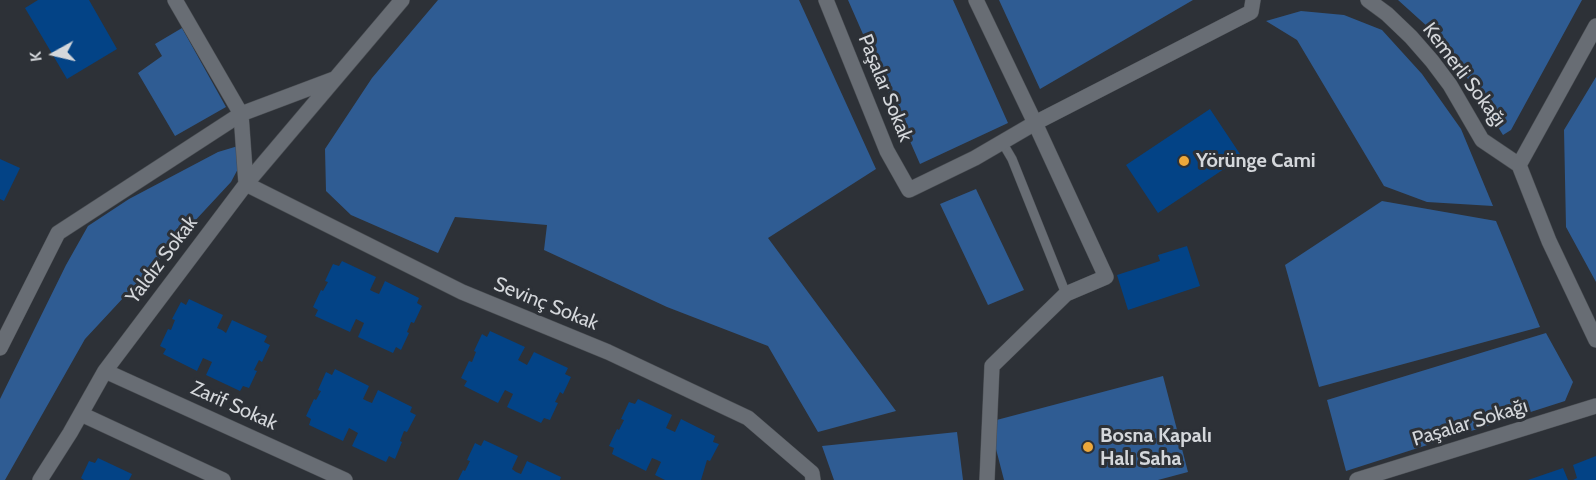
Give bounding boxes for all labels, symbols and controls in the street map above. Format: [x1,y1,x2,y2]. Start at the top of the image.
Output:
street label: Kemerli Sokağı [1417,18,1511,132]
north arrow [24,24,84,84]
street label: Paşalar Sokak [853,31,917,145]
text: K [26,50,46,63]
place label: Yörünge Cami [1196,149,1316,173]
marker: Yörünge Cami [1177,154,1191,168]
street label: Yaldız Sokak [121,211,203,309]
street label: Sevinç Sokak [490,272,602,336]
street label: Zarif Sokak [187,376,281,436]
street label: Paşalar Sokağı [1410,394,1530,452]
place label: Bosna Kapalı Halı Saha [1100,424,1212,471]
marker: Bosna Kapalı Halı Saha [1081,440,1095,454]

